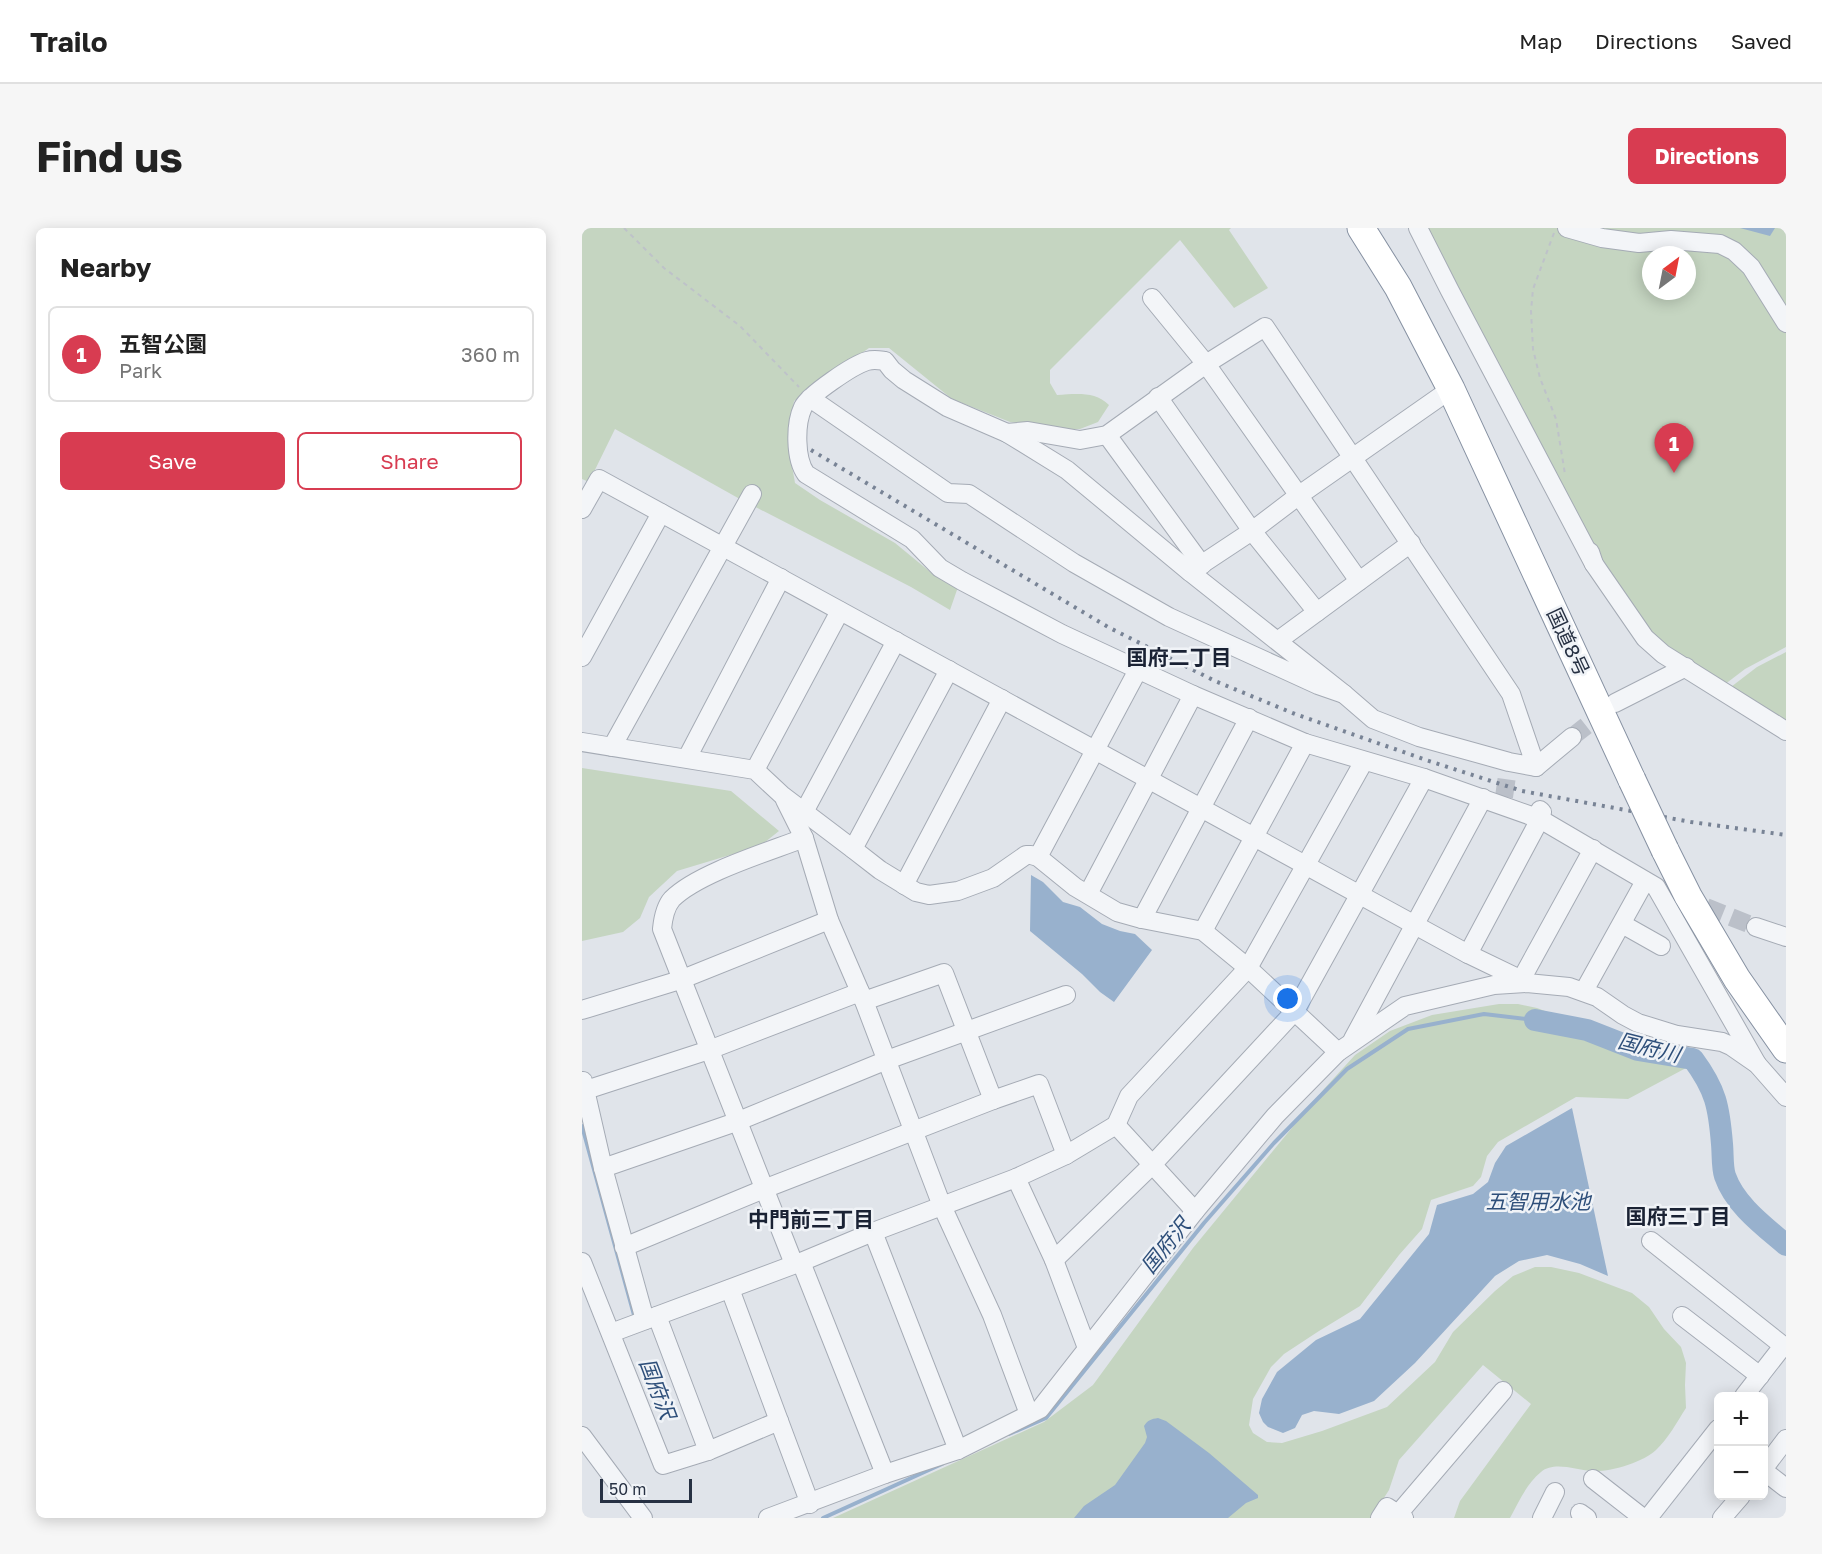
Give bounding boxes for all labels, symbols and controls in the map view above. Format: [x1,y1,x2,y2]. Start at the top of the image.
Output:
text: Trailo [30,25,108,58]
text: Map [1519,28,1562,54]
text: Directions [1595,28,1698,54]
text: Saved [1731,28,1792,54]
button: Directions [1628,128,1786,184]
text: Find us [36,131,183,181]
north arrow [1642,246,1696,300]
text: Nearby [60,252,151,283]
text: 五智公園 [119,330,207,357]
text: 1 [76,342,87,366]
text: 360 m [461,342,520,366]
text: Park [119,358,162,382]
pin: 1 [1654,424,1694,473]
button: Save [60,432,285,490]
button: Share [297,432,522,490]
street label: 国道8号 [1543,604,1595,679]
district label: 国府二丁目 [1127,644,1232,670]
your location [1273,984,1302,1013]
water label: 国府川 [1616,1027,1685,1068]
water label: 五智用水池 [1486,1188,1592,1214]
district label: 国府三丁目 [1626,1203,1731,1229]
district label: 中門前三丁目 [748,1206,874,1232]
water label: 国府沢 [1135,1210,1197,1278]
water label: 国府沢 [635,1355,682,1426]
map controls [1714,1392,1768,1500]
button: + [1714,1392,1768,1446]
button: − [1714,1446,1768,1500]
scale bar [600,1476,692,1504]
text: 50 m [609,1479,646,1499]

